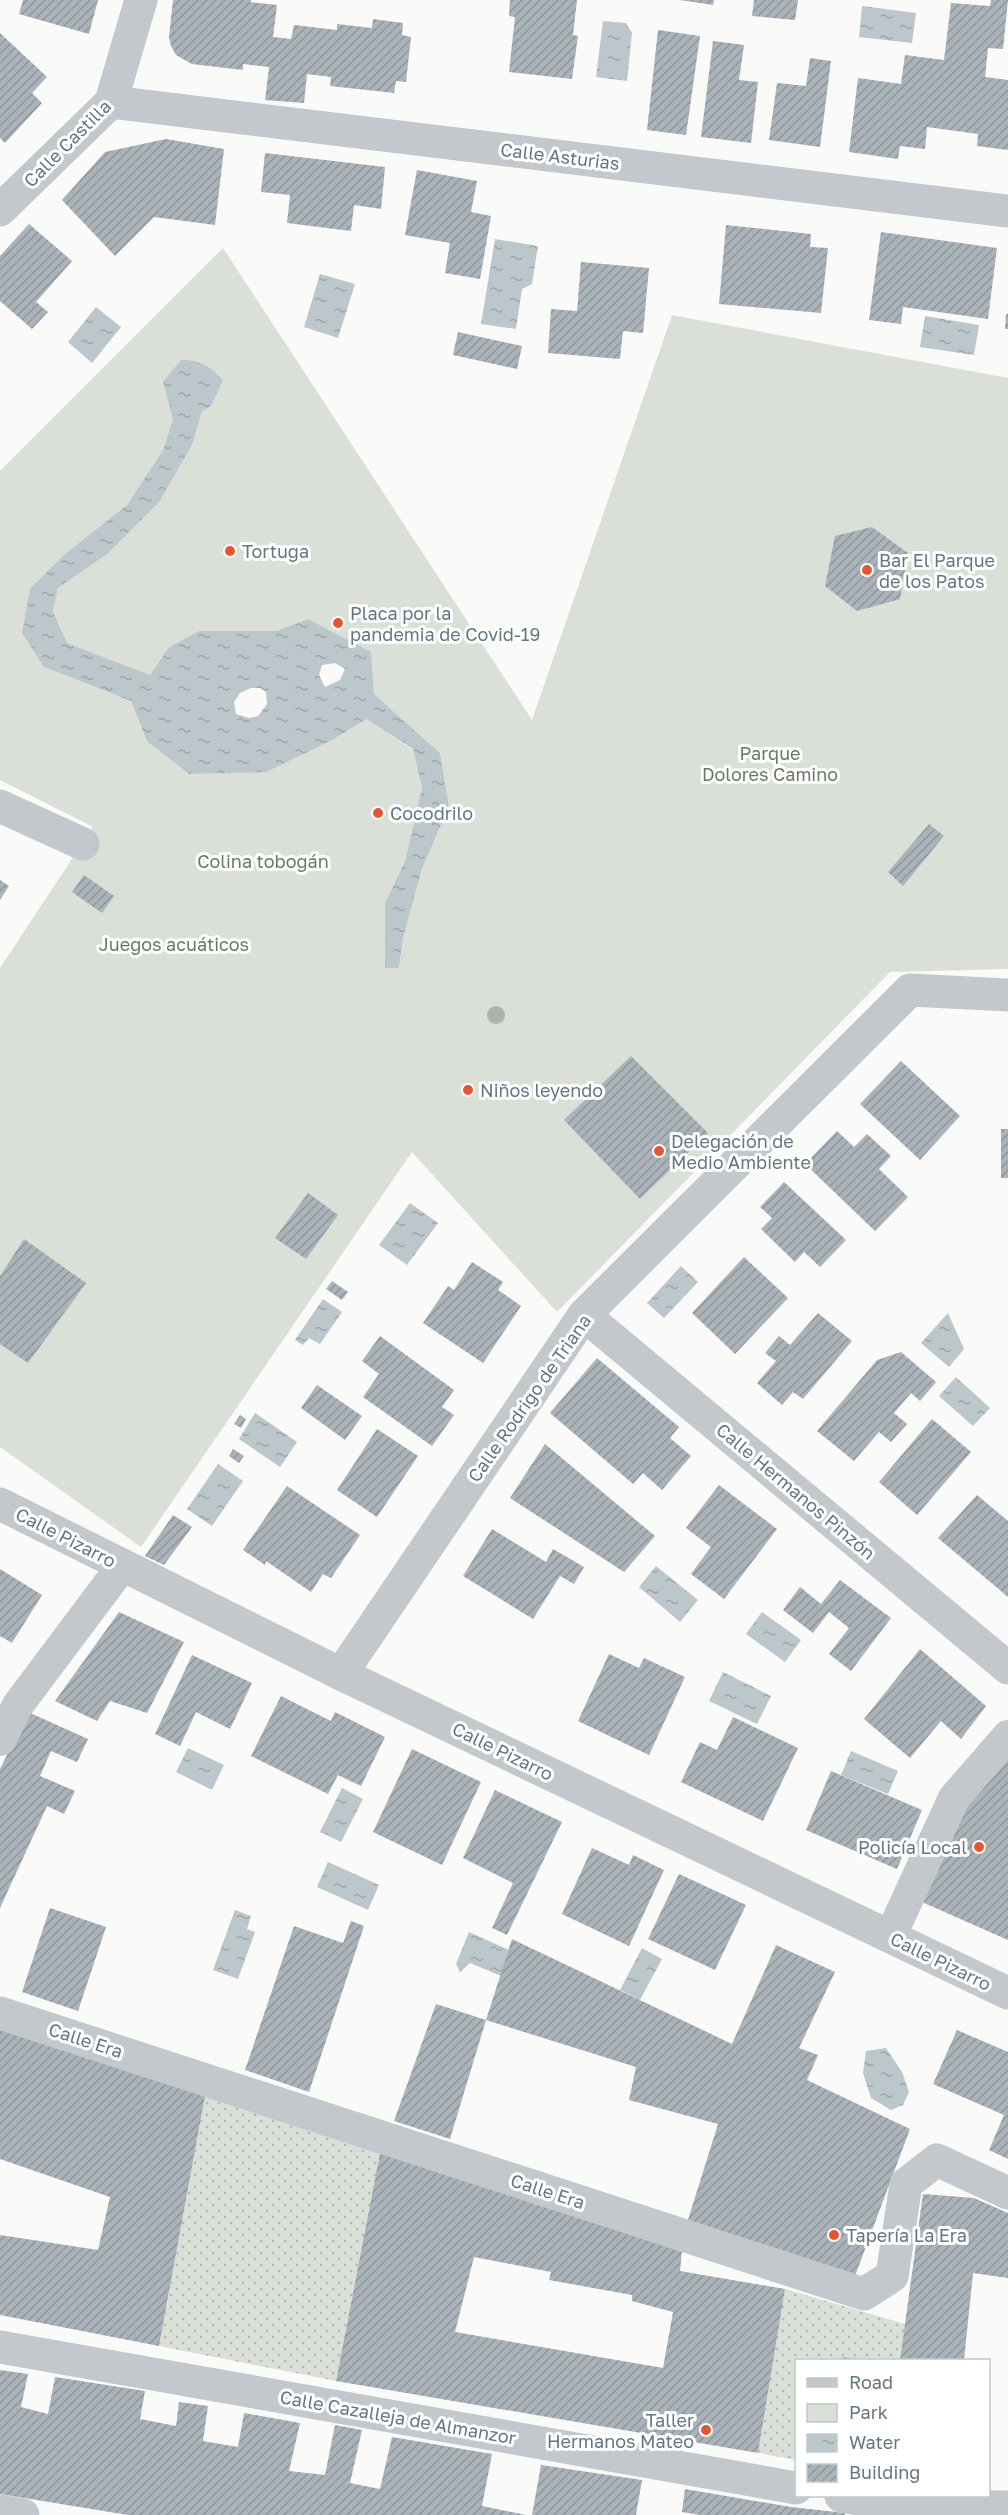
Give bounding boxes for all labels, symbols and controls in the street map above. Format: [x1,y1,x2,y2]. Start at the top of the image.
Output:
street label: Calle Castilla [19,95,115,191]
street label: Calle Asturias [499,138,621,174]
place label: Tortuga [242,540,309,562]
marker: Tortuga [223,544,237,558]
place label: Bar El Parque de los Patos [879,549,995,592]
marker: Bar El Parque de los Patos [860,563,874,577]
place label: Placa por la pandemia de Covid-19 [350,602,540,645]
marker: Placa por la pandemia de Covid-19 [331,616,345,630]
park label: Parque Dolores Camino [702,742,838,785]
place label: Cocodrilo [390,802,473,824]
marker: Cocodrilo [371,806,385,820]
park label: Colina tobogán [197,850,329,872]
park label: Juegos acuáticos [99,933,249,955]
place label: Niños leyendo [480,1079,603,1101]
marker: Niños leyendo [461,1083,475,1097]
place label: Delegación de Medio Ambiente [671,1130,811,1173]
marker: Delegación de Medio Ambiente [652,1144,666,1158]
street label: Calle Rodrigo de Triana [463,1310,595,1486]
street label: Calle Hermanos Pinzón [712,1418,880,1564]
street label: Calle Pizarro [12,1502,120,1572]
street label: Calle Pizarro [449,1717,557,1785]
place label: Policía Local [858,1836,967,1858]
marker: Policía Local [972,1840,986,1854]
street label: Calle Pizarro [887,1927,995,1995]
street label: Calle Era [46,2018,126,2062]
street label: Calle Era [508,2169,588,2213]
place label: Tapería La Era [846,2224,967,2246]
marker: Tapería La Era [827,2228,841,2242]
legend [795,2359,990,2497]
text: Road [849,2371,893,2393]
street label: Calle Cazalleja de Almanzor [278,2385,518,2449]
text: Park [849,2401,888,2423]
place label: Taller Hermanos Mateo [547,2409,694,2452]
marker: Taller Hermanos Mateo [699,2423,713,2437]
text: Water [849,2431,900,2453]
text: Building [849,2461,920,2483]

